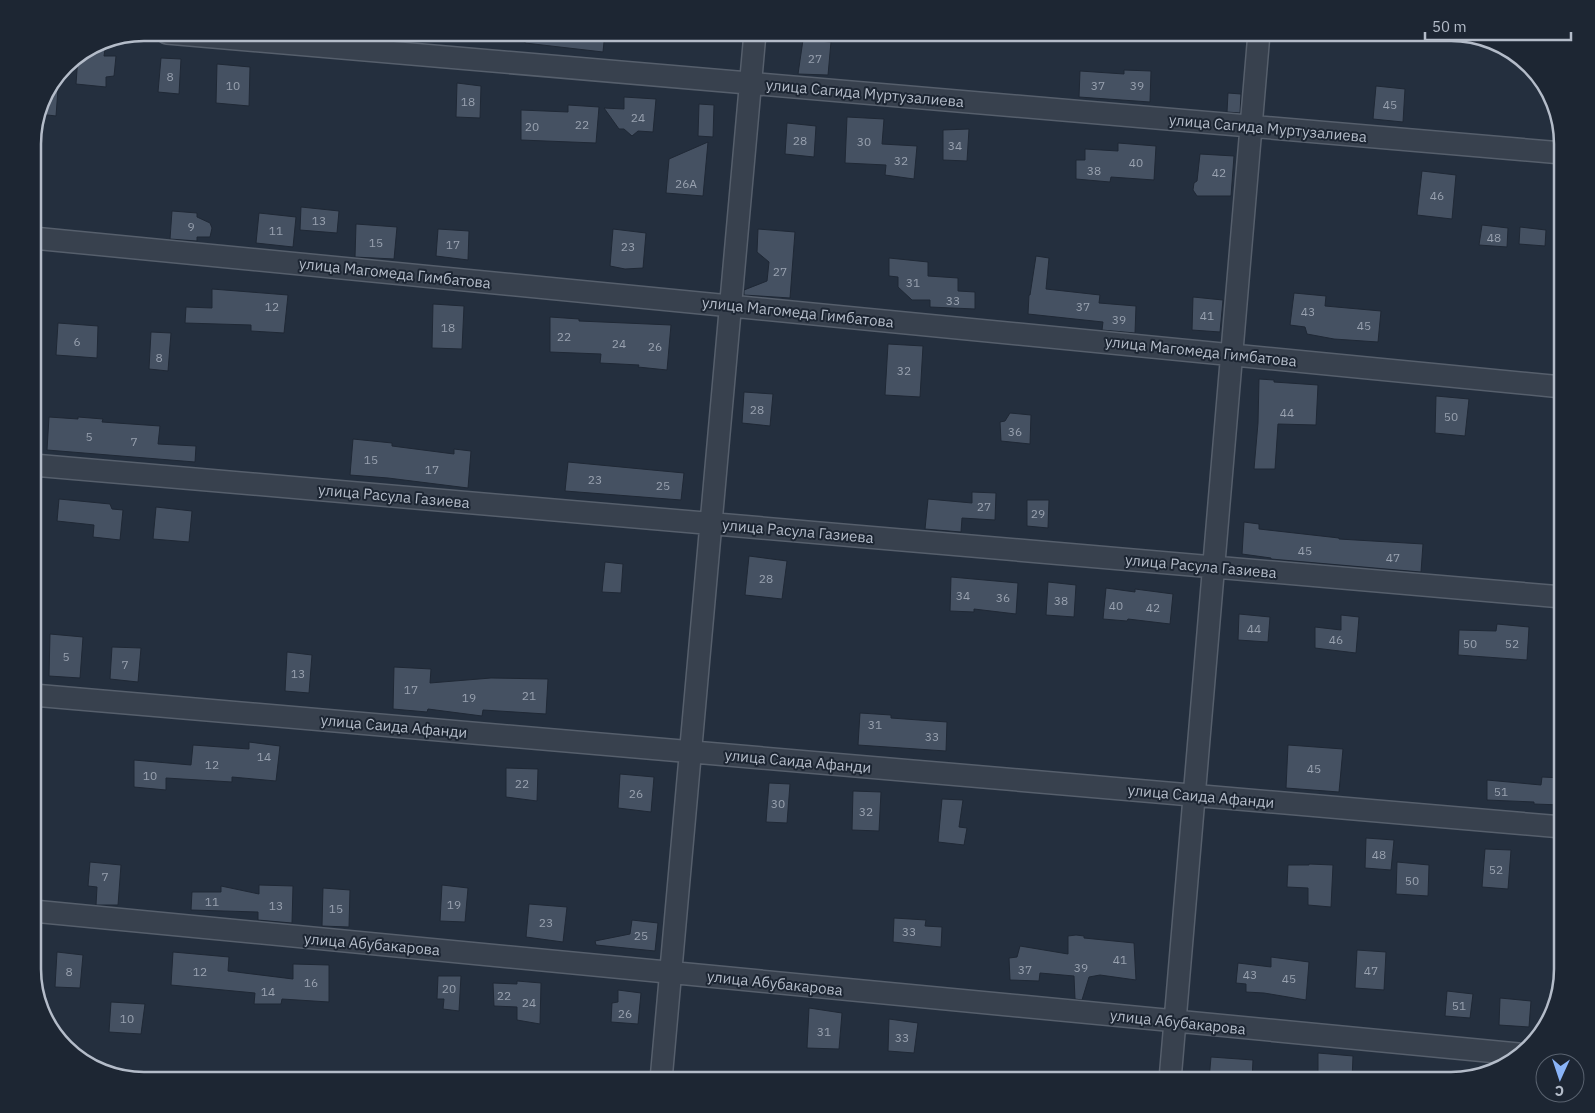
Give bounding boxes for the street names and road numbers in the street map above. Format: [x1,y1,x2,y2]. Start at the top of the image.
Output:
street label: улица Сагида Муртузалиева [765,75,965,111]
street label: улица Сагида Муртузалиева [1168,110,1368,146]
street label: улица Магомеда Гимбатова [298,253,492,293]
street label: улица Магомеда Гимбатова [701,292,895,332]
street label: улица Магомеда Гимбатова [1104,331,1298,371]
street label: улица Расула Газиева [318,480,470,512]
street label: улица Расула Газиева [722,515,874,547]
street label: улица Расула Газиева [1125,550,1277,582]
street label: улица Саида Афанди [320,710,468,742]
street label: улица Саида Афанди [724,745,872,777]
street label: улица Саида Афанди [1127,780,1275,812]
street label: улица Абубакарова [303,929,441,959]
street label: улица Абубакарова [706,966,844,1000]
street label: улица Абубакарова [1109,1005,1247,1039]

